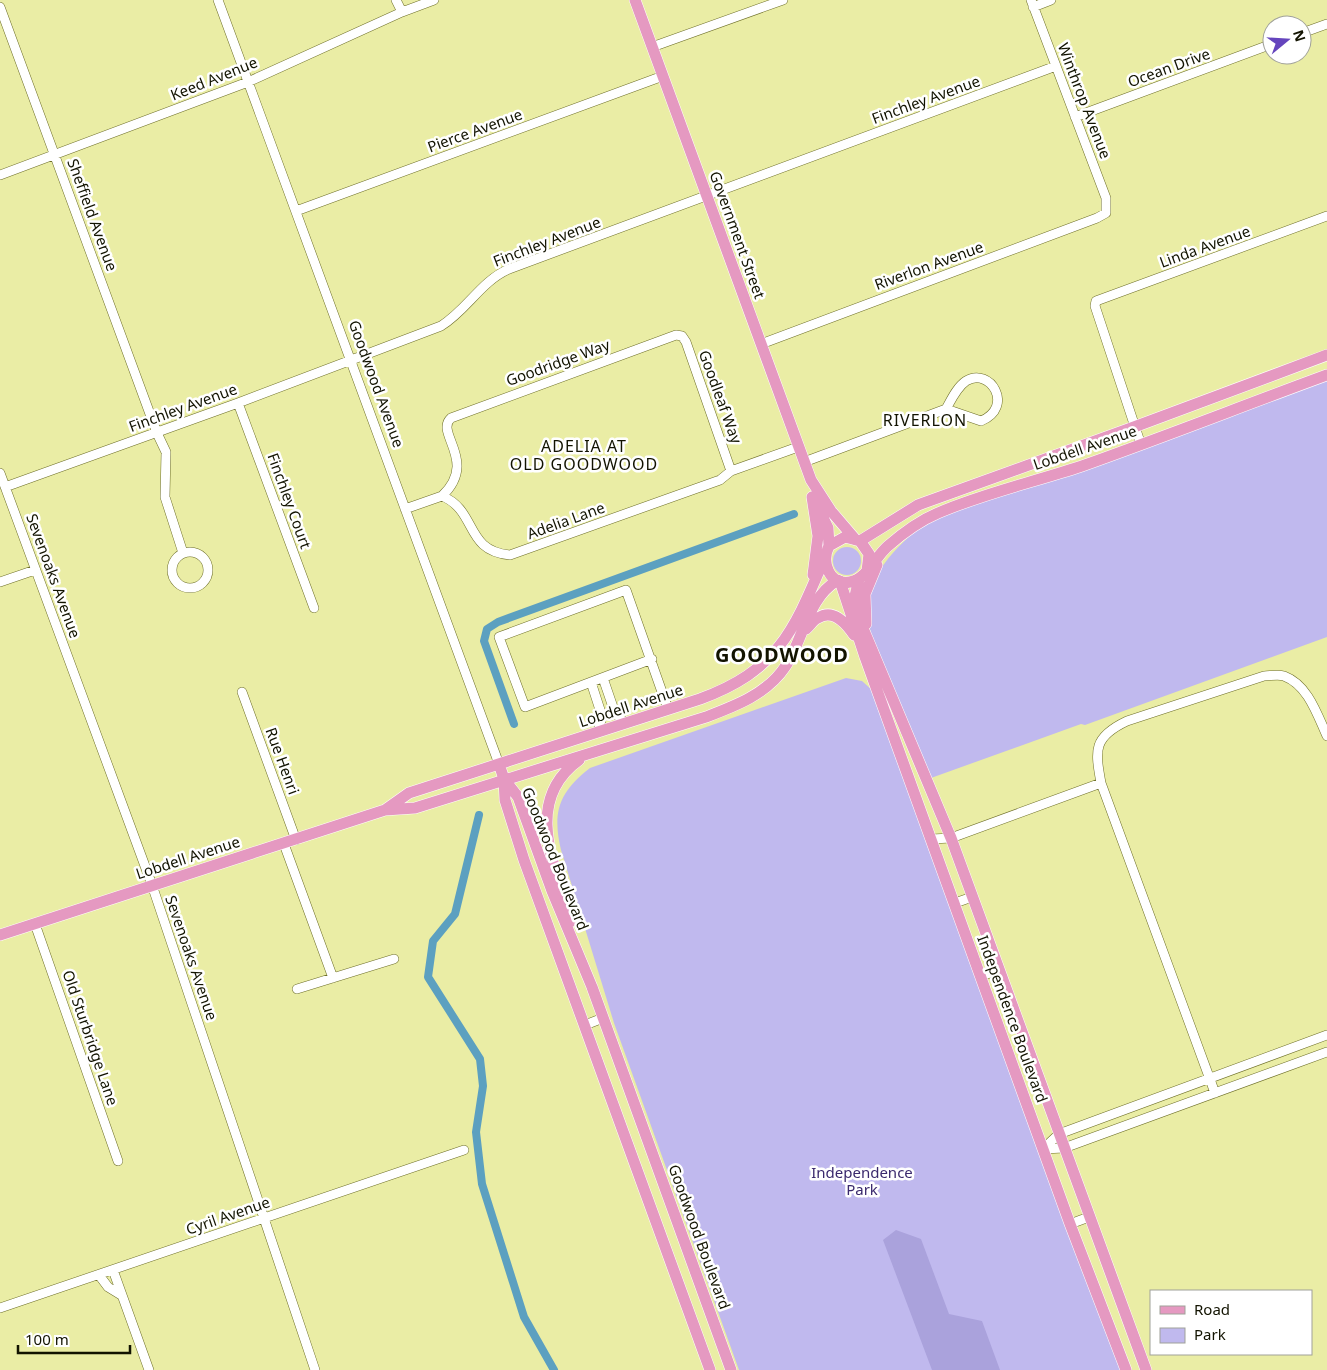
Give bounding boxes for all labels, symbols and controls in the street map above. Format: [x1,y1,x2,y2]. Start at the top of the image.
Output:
north arrow [1262,15,1312,65]
text: N [1289,27,1311,44]
street label: Winthrop Avenue [1054,40,1116,161]
street label: Ocean Drive [1125,43,1213,91]
street label: Keed Avenue [167,52,260,105]
street label: Finchley Avenue [869,70,982,128]
street label: Pierce Avenue [424,104,525,156]
street label: Sheffield Avenue [63,156,123,274]
street label: Government Street [706,168,770,302]
street label: Finchley Avenue [490,211,603,271]
street label: Linda Avenue [1156,220,1253,272]
street label: Riverlon Avenue [872,236,986,294]
street label: Goodwood Avenue [345,317,409,450]
street label: Goodridge Way [503,334,613,390]
street label: Goodleaf Way [695,347,747,446]
street label: Finchley Avenue [126,378,239,436]
district label: RIVERLON [883,409,967,431]
street label: Lobdell Avenue [1030,420,1139,474]
district label: ADELIA AT OLD GOODWOOD [510,435,658,475]
street label: Finchley Court [263,450,317,552]
street label: Adelia Lane [524,497,607,543]
street label: Sevenoaks Avenue [22,511,86,641]
district label: GOODWOOD [715,641,849,668]
street label: Lobdell Avenue [576,679,685,731]
street label: Rue Henri [262,724,304,797]
street label: Goodwood Boulevard [518,784,594,933]
street label: Lobdell Avenue [133,831,242,883]
street label: Sevenoaks Avenue [161,892,223,1023]
street label: Independence Boulevard [973,932,1053,1105]
street label: Old Sturbridge Lane [58,967,124,1108]
street label: Goodwood Boulevard [664,1162,735,1312]
park label: Independence Park [811,1162,913,1199]
street label: Cyril Avenue [183,1191,272,1239]
legend [1150,1290,1312,1355]
text: Road [1194,1299,1230,1319]
scale bar [18,1322,130,1354]
text: Park [1194,1324,1226,1344]
text: 100 m [25,1329,69,1349]

